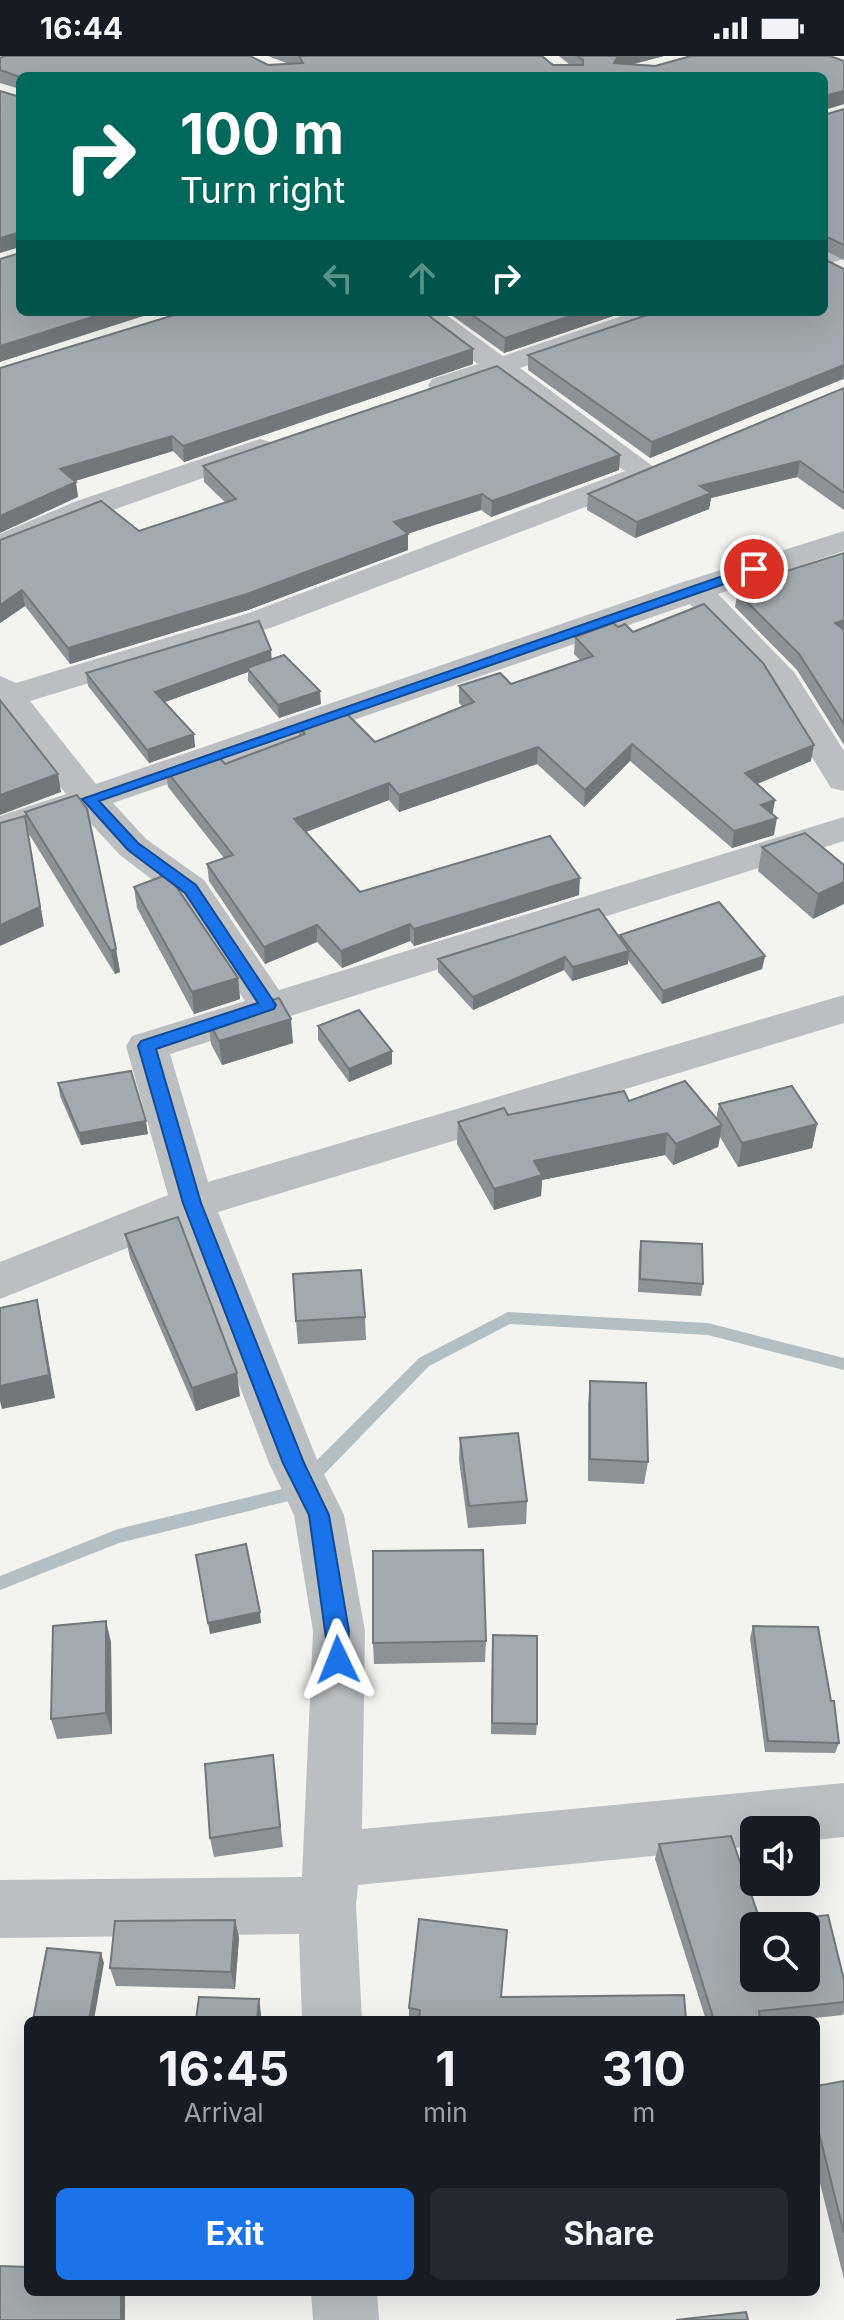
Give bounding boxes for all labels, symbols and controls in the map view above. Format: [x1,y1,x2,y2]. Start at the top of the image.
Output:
text: 16:44 [40,10,123,46]
text: 100 m [180,100,344,168]
icon: right [48,104,152,208]
text: Turn right [180,168,345,212]
icon: left [316,256,360,300]
icon: ahead [400,256,444,300]
icon: right [484,256,528,300]
pin [720,535,788,603]
icon: arrive [732,547,776,591]
position arrow [296,1618,380,1702]
map controls [740,1816,820,1992]
button: sound [740,1816,820,1896]
button: search [740,1912,820,1992]
text: 16:45 [158,2039,289,2098]
text: 1 [435,2039,456,2098]
text: 310 [602,2039,686,2098]
text: Arrival [184,2097,264,2128]
text: min [423,2097,468,2128]
text: m [632,2097,655,2128]
button: Exit [56,2188,414,2280]
button: Share [430,2188,788,2280]

